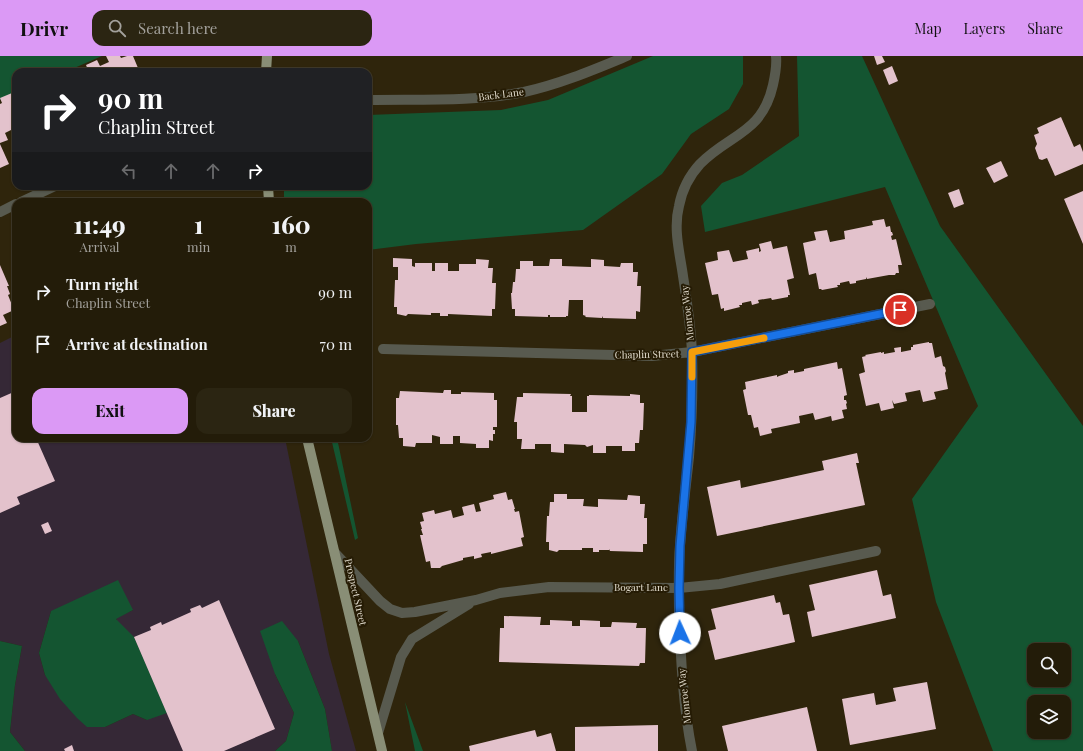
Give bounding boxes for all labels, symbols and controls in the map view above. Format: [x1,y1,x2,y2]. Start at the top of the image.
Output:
search box [92,10,372,46]
text: Drivr [20,15,68,41]
icon: search [106,17,128,39]
text: Search here [138,18,217,38]
text: Map [914,19,942,38]
text: Layers [964,19,1005,38]
text: Share [1027,19,1063,38]
text: 90 m [98,79,163,116]
icon: right [32,84,84,136]
street label: Back Lane [477,84,525,104]
text: Chaplin Street [98,115,214,139]
icon: left [118,160,140,182]
icon: ahead [160,160,182,182]
icon: ahead [202,160,224,182]
icon: right [244,160,266,182]
text: 11:49 [73,208,126,240]
text: 1 [194,208,203,240]
text: 160 [272,208,311,240]
text: Arrival [80,238,120,255]
text: min [187,238,210,255]
text: m [285,238,297,255]
text: Turn right [66,274,139,294]
icon: right [32,281,54,303]
text: 90 m [318,282,352,302]
street label: Monroe Way [677,285,697,341]
pin [883,293,917,327]
text: Chaplin Street [66,294,150,311]
icon: arrive [889,299,911,321]
icon: arrive [32,333,54,355]
text: Arrive at destination [66,334,208,354]
text: 70 m [320,334,352,354]
street label: Chaplin Street [615,346,680,362]
button: Exit [32,388,188,434]
button: Share [196,388,352,434]
street label: Prospect Street [341,557,371,627]
street label: Bogart Lane [614,580,668,594]
position arrow [659,612,701,654]
map controls [1027,643,1071,739]
button: search [1027,643,1071,687]
street label: Monroe Way [674,668,694,724]
button: layers [1027,695,1071,739]

